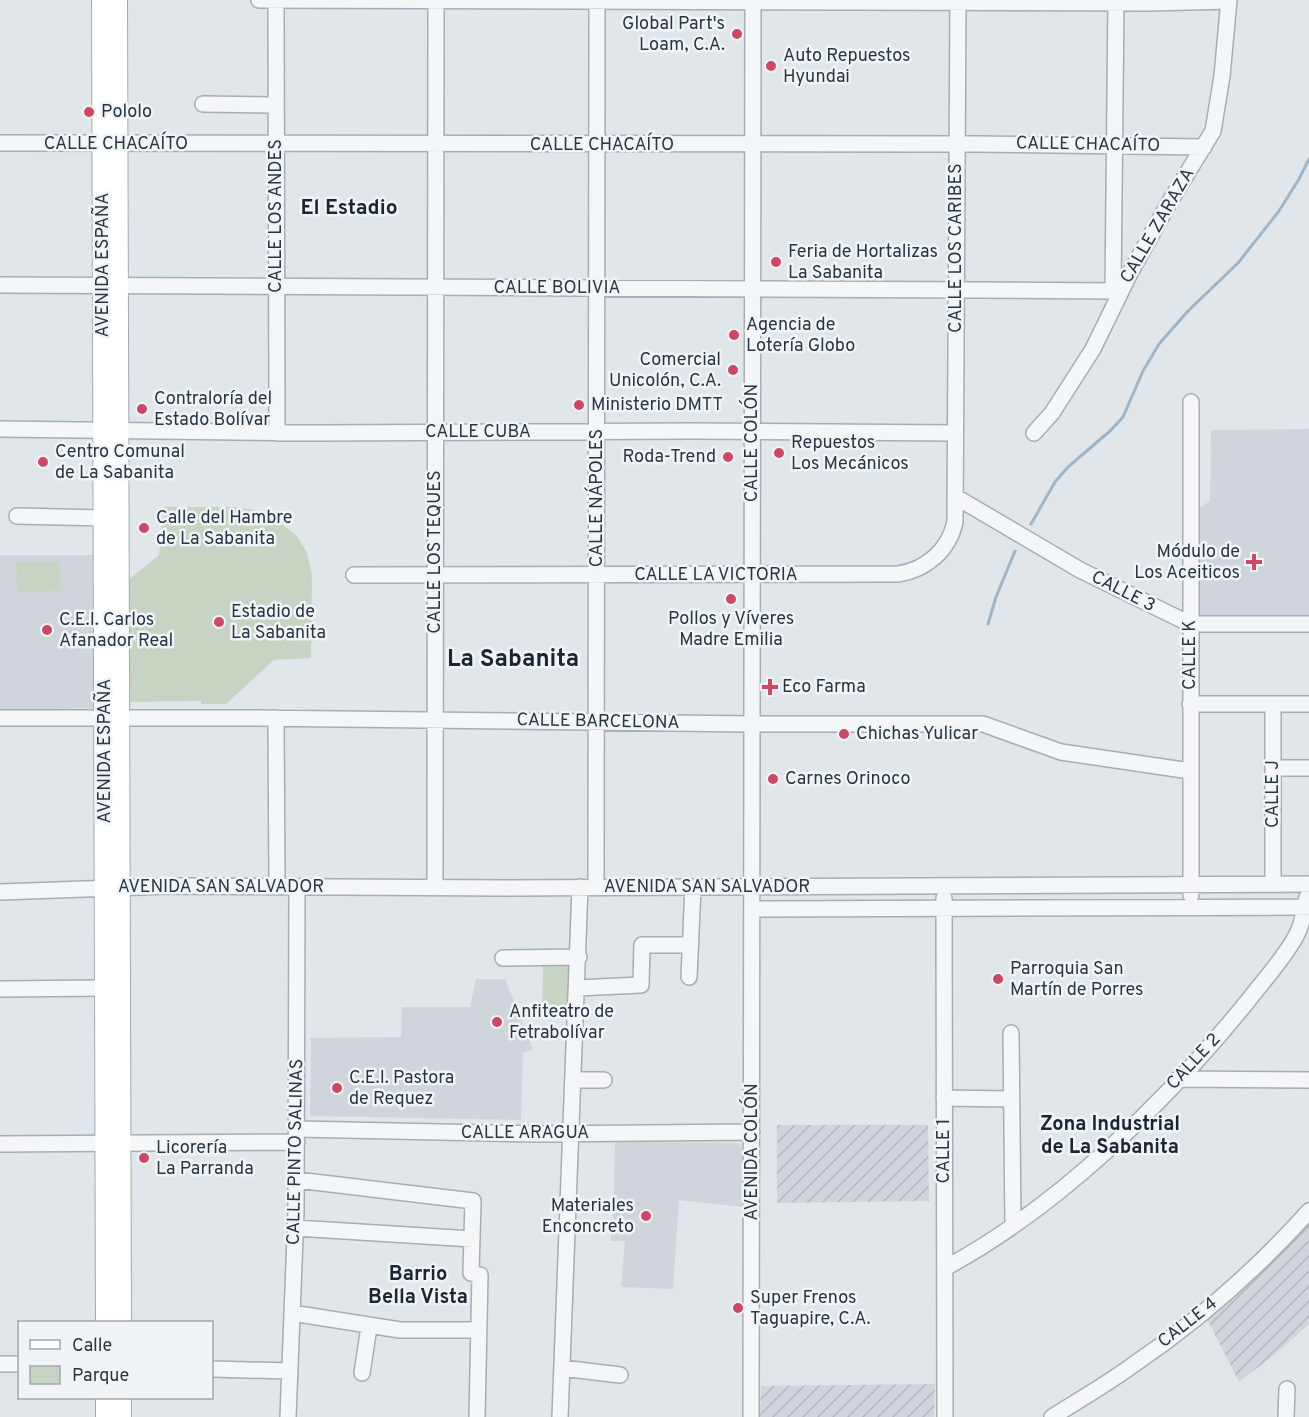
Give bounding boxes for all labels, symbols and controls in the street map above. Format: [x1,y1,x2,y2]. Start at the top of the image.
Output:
place label: Global Part's Loam, C.A. [622,13,725,57]
marker: Global Part's Loam, C.A. [730,27,744,41]
place label: Auto Repuestos Hyundai [783,45,910,89]
marker: Auto Repuestos Hyundai [764,59,778,73]
place label: Pololo [101,101,152,124]
marker: Pololo [82,105,96,119]
street label: CALLE CHACAÍTO [1016,130,1160,158]
street label: CALLE CHACAÍTO [44,131,188,156]
street label: CALLE CHACAÍTO [530,132,674,157]
street label: CALLE LOS ANDES [265,139,288,293]
street label: CALLE LOS CARIBES [945,163,968,333]
street label: CALLE ZARAZA [1116,164,1200,288]
street label: AVENIDA ESPAÑA [90,193,115,337]
district label: El Estadio [300,195,398,222]
place label: Feria de Hortalizas La Sabanita [788,241,938,285]
marker: Feria de Hortalizas La Sabanita [769,255,783,269]
street label: CALLE BOLIVIA [494,277,620,300]
place label: Agencia de Lotería Globo [746,314,855,358]
marker: Agencia de Lotería Globo [727,328,741,342]
place label: Comercial Unicolón, C.A. [609,349,721,393]
marker: Comercial Unicolón, C.A. [726,363,740,377]
street label: CALLE COLÓN [739,384,764,502]
place label: Contraloría del Estado Bolívar [154,388,272,432]
place label: Ministerio DMTT [591,394,723,417]
marker: Ministerio DMTT [572,398,586,412]
marker: Contraloría del Estado Bolívar [135,402,149,416]
street label: CALLE CUBA [425,421,531,444]
street label: CALLE NÁPOLES [584,429,609,567]
place label: Repuestos Los Mecánicos [791,432,909,476]
place label: Centro Comunal de La Sabanita [55,441,185,485]
place label: Roda-Trend [622,446,716,469]
marker: Repuestos Los Mecánicos [772,446,786,460]
marker: Roda-Trend [721,450,735,464]
marker: Centro Comunal de La Sabanita [36,455,50,469]
street label: CALLE LOS TEQUES [424,470,447,634]
place label: Calle del Hambre de La Sabanita [156,507,292,551]
marker: Calle del Hambre de La Sabanita [137,521,151,535]
place label: Módulo de Los Aceiticos [1134,541,1240,585]
marker: Módulo de Los Aceiticos [1245,553,1263,571]
street label: CALLE LA VICTORIA [634,564,798,587]
street label: CALLE 3 [1087,566,1159,618]
marker: Pollos y Víveres Madre Emilia [724,592,738,606]
place label: Estadio de La Sabanita [231,601,326,645]
place label: Pollos y Víveres Madre Emilia [668,608,794,652]
place label: C.E.I. Carlos Afanador Real [59,609,173,653]
marker: Estadio de La Sabanita [212,615,226,629]
street label: CALLE K [1179,620,1202,690]
marker: C.E.I. Carlos Afanador Real [40,623,54,637]
district label: La Sabanita [447,645,579,675]
place label: Eco Farma [782,676,866,699]
street label: AVENIDA ESPAÑA [92,679,117,823]
marker: Eco Farma [763,680,777,694]
street label: CALLE BARCELONA [516,709,680,735]
place label: Chichas Yulicar [856,723,978,746]
marker: Chichas Yulicar [837,727,851,741]
street label: CALLE J [1262,760,1285,828]
place label: Carnes Orinoco [785,768,910,791]
marker: Carnes Orinoco [766,772,780,786]
street label: AVENIDA SAN SALVADOR [118,876,324,899]
street label: AVENIDA SAN SALVADOR [604,876,810,899]
place label: Parroquia San Martín de Porres [1010,958,1143,1002]
marker: Parroquia San Martín de Porres [991,972,1005,986]
place label: Anfiteatro de Fetrabolívar [509,1001,614,1045]
marker: Anfiteatro de Fetrabolívar [490,1015,504,1029]
street label: CALLE 2 [1162,1029,1226,1095]
street label: CALLE PINTO SALINAS [283,1059,309,1245]
place label: C.E.I. Pastora de Requez [349,1067,454,1111]
marker: C.E.I. Pastora de Requez [330,1081,344,1095]
street label: AVENIDA COLÓN [739,1083,764,1221]
district label: Zona Industrial de La Sabanita [1040,1112,1180,1161]
street label: CALLE 1 [933,1119,956,1184]
street label: CALLE ARAGUA [461,1122,589,1145]
place label: Licorería La Parranda [156,1137,254,1181]
marker: Licorería La Parranda [137,1151,151,1165]
place label: Materiales Enconcreto [542,1195,634,1239]
marker: Materiales Enconcreto [639,1209,653,1223]
district label: Barrio Bella Vista [368,1262,468,1311]
place label: Super Frenos Taguapire, C.A. [750,1287,870,1331]
street label: CALLE 4 [1154,1293,1222,1353]
marker: Super Frenos Taguapire, C.A. [731,1301,745,1315]
legend [18,1321,213,1399]
text: Calle [72,1335,112,1358]
text: Parque [72,1365,129,1388]

